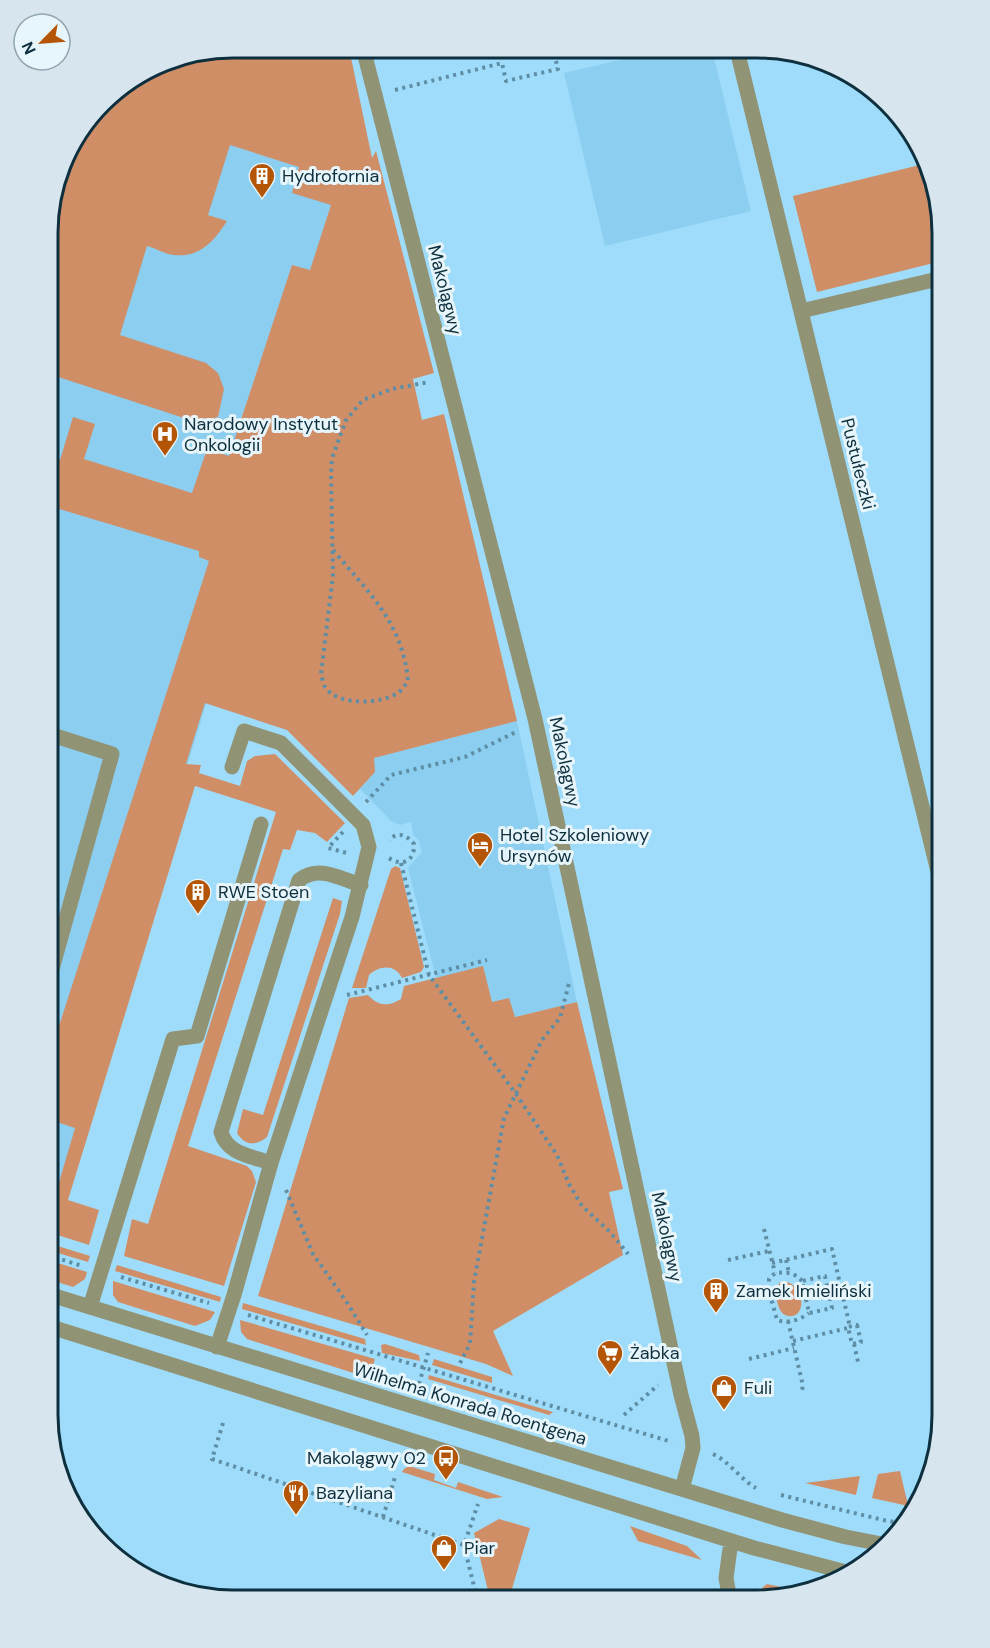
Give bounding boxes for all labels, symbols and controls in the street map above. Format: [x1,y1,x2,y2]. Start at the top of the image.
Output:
north arrow [12,12,72,72]
text: N [17,38,41,58]
building icon: Hydrofornia [247,161,277,199]
place label: Hydrofornia [282,164,379,188]
street label: Makolągwy [422,243,468,337]
place label: Narodowy Instytut Onkologii [184,412,338,457]
street label: Pustułeczki [835,416,881,512]
hospital icon: Narodowy Instytut Onkologii [150,419,180,457]
street label: Makolągwy [544,715,586,809]
place label: Hotel Szkoleniowy Ursynów [500,823,649,868]
hotel icon: Hotel Szkoleniowy Ursynów [465,830,495,868]
building icon: RWE Stoen [183,877,213,915]
place label: RWE Stoen [218,880,309,904]
street label: Makolągwy [646,1190,688,1284]
building icon: Zamek Imieliński [701,1276,731,1314]
place label: Zamek Imieliński [736,1279,872,1303]
supermarket icon: Żabka [595,1338,625,1376]
place label: Żabka [630,1341,680,1365]
street label: Wilhelma Konrada Roentgena [350,1357,590,1451]
shop icon: Fuli [709,1373,739,1411]
place label: Fuli [744,1376,772,1400]
bus stop icon: Makolągwy 02 [431,1443,461,1481]
place label: Makolągwy 02 [307,1446,426,1470]
restaurant icon: Bazyliana [281,1478,311,1516]
place label: Bazyliana [316,1481,393,1505]
shop icon: Piar [429,1533,459,1571]
place label: Piar [464,1536,496,1560]

